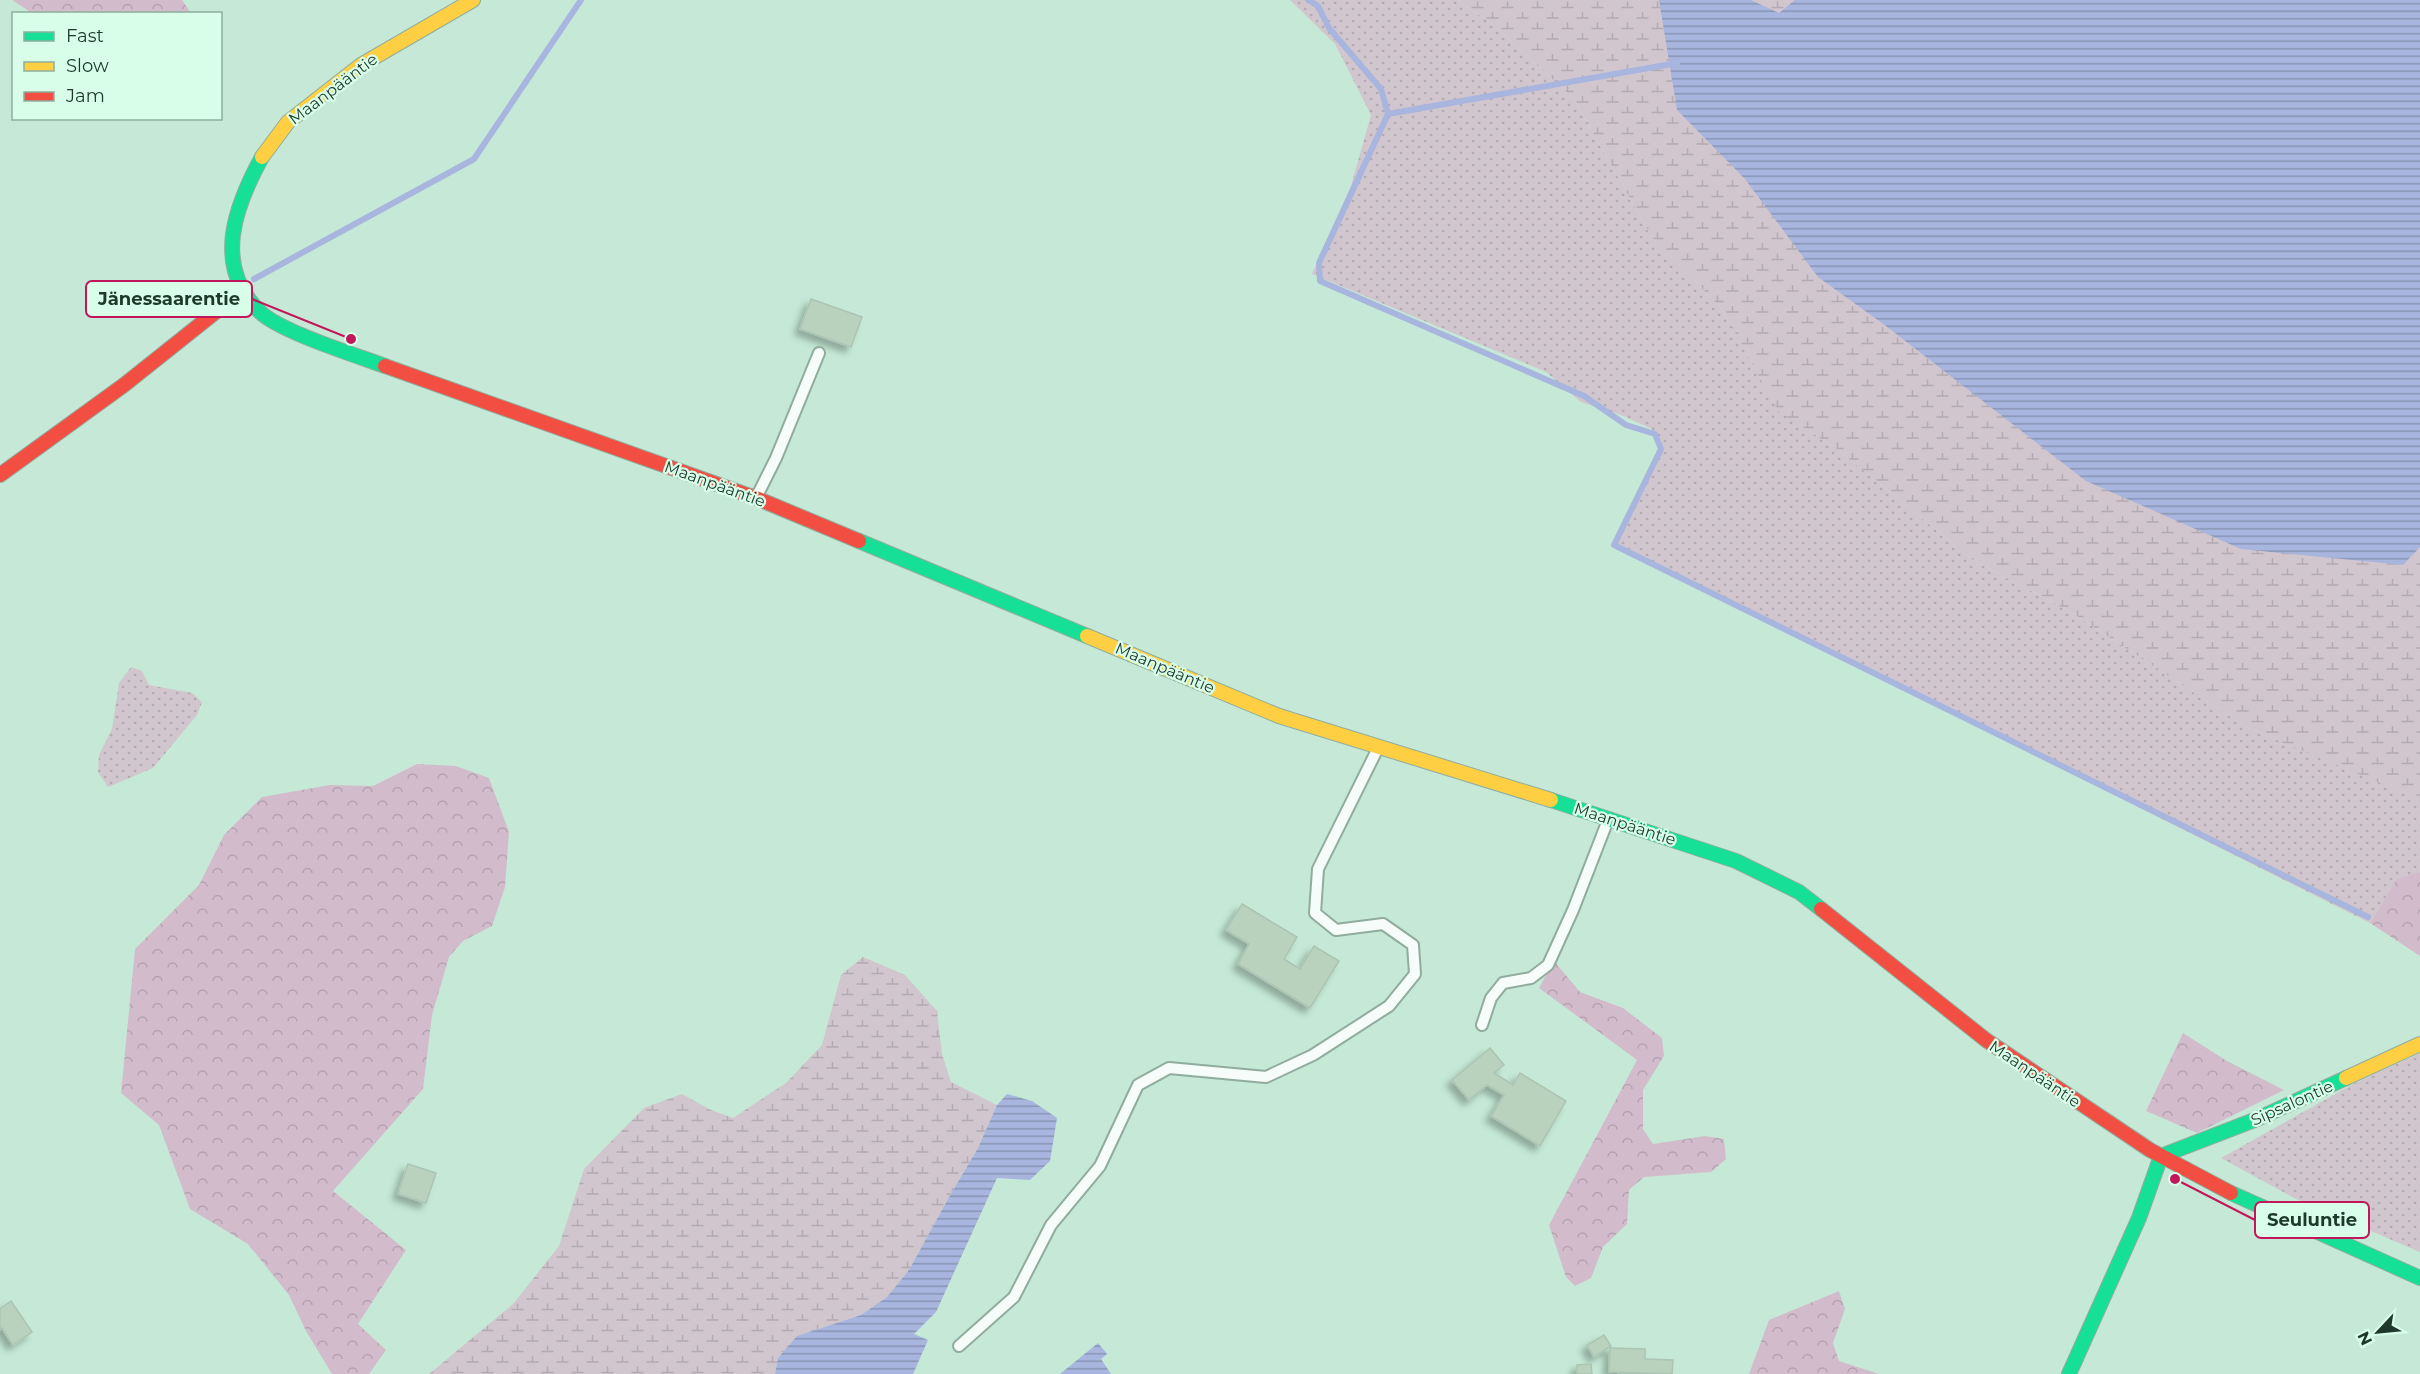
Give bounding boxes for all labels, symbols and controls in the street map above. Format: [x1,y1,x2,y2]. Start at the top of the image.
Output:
legend [12,12,222,120]
text: Fast [66,25,104,47]
street label: Maanpääntie [285,50,381,128]
text: Slow [66,55,109,77]
text: Jam [65,85,105,107]
callout: Jänessaarentie [86,281,252,317]
text: Jänessaarentie [97,288,240,310]
street label: Maanpääntie [662,457,768,511]
street label: Maanpääntie [1113,639,1217,697]
street label: Maanpääntie [1572,799,1678,849]
street label: Maanpääntie [1986,1037,2084,1111]
street label: Sipsalontie [2248,1076,2336,1130]
callout: Seuluntie [2255,1202,2369,1238]
text: Seuluntie [2267,1209,2357,1231]
north arrow [2348,1302,2408,1362]
text: N [2354,1328,2376,1348]

